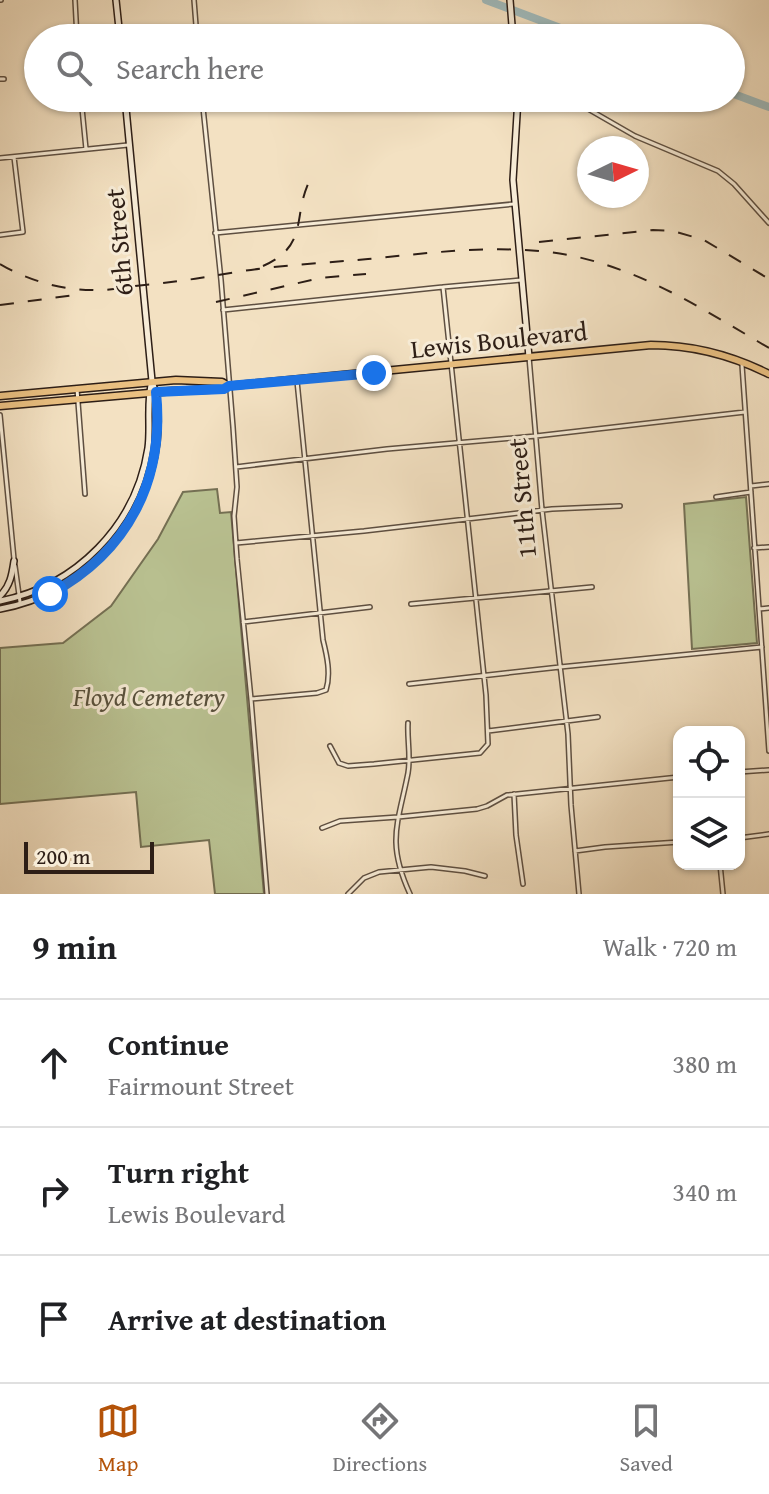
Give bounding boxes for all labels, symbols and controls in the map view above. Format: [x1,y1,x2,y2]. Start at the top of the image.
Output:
search box [24,24,745,112]
icon: search [52,46,96,90]
text: Search here [116,46,264,90]
north arrow [577,136,649,208]
street label: 6th Street [94,187,143,297]
street label: Lewis Boulevard [409,311,589,368]
route end [356,355,392,391]
street label: 11th Street [497,436,546,560]
route start [32,576,68,612]
park label: Floyd Cemetery [72,677,225,716]
map controls [673,726,745,870]
button: locate [673,726,745,798]
button: layers [673,798,745,870]
scale bar [24,838,154,874]
text: 200 m [36,840,91,872]
text: 9 min [32,922,117,971]
text: Walk · 720 m [603,927,737,966]
text: Continue [108,1022,229,1066]
icon: ahead [32,1041,76,1085]
text: 380 m [672,1044,737,1083]
text: Fairmount Street [108,1066,294,1105]
text: Turn right [108,1150,249,1194]
icon: right [32,1169,76,1213]
text: 340 m [672,1172,737,1211]
text: Lewis Boulevard [108,1194,285,1233]
icon: arrive [32,1297,76,1341]
text: Arrive at destination [108,1297,386,1341]
tab: Map [96,1399,140,1479]
tab: Directions [333,1399,427,1479]
tab: Saved [620,1399,673,1479]

